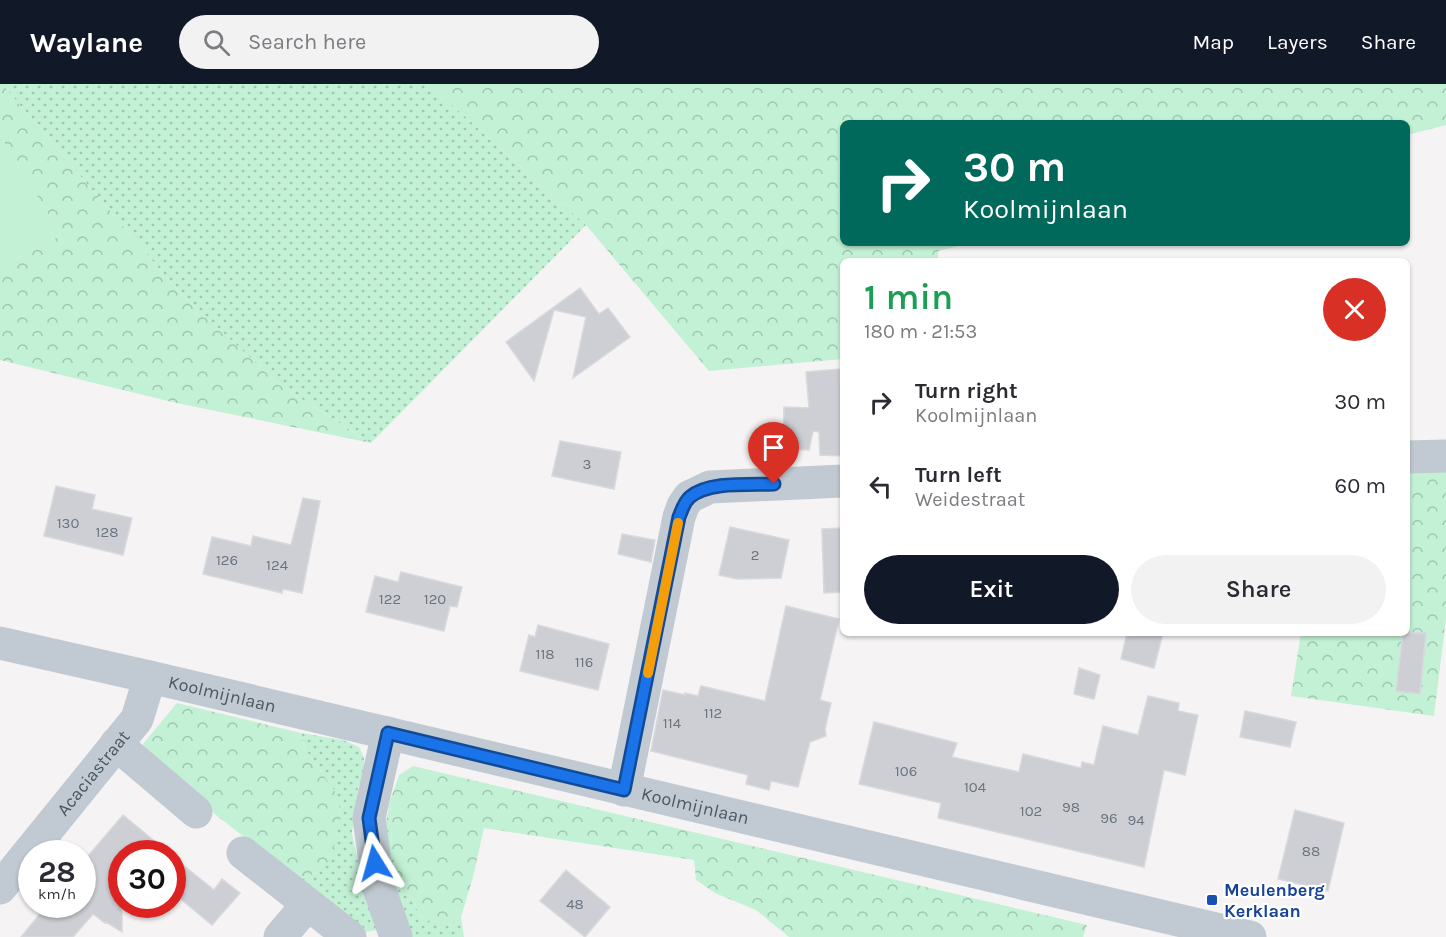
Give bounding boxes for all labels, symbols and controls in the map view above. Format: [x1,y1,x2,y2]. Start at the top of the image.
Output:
search box [179,15,599,69]
text: Waylane [30,26,143,59]
icon: search [200,26,233,59]
text: Search here [248,29,366,55]
text: Map [1192,30,1234,54]
text: Layers [1267,30,1328,54]
text: Share [1361,30,1416,54]
text: 30 m [963,142,1066,192]
icon: right [864,144,942,222]
text: Koolmijnlaan [963,193,1128,225]
text: 1 min [864,276,953,318]
button: close [1323,278,1386,341]
text: 180 m · 21:53 [864,320,977,343]
text: Turn right [915,378,1018,404]
icon: right [864,386,897,419]
text: 30 m [1334,389,1386,415]
text: Koolmijnlaan [915,404,1037,427]
pin [748,422,799,484]
icon: arrive [757,431,790,464]
house number: 3 [583,455,591,473]
text: Turn left [915,462,1002,488]
icon: left [864,470,897,503]
text: 60 m [1335,473,1386,499]
text: Weidestraat [915,488,1025,511]
house number: 130 [57,514,79,532]
house number: 128 [96,523,118,541]
house number: 2 [751,546,759,564]
house number: 126 [216,551,238,569]
button: Exit [864,555,1119,624]
button: Share [1131,555,1386,624]
house number: 124 [266,556,289,574]
house number: 122 [379,590,401,608]
house number: 120 [424,590,446,608]
house number: 118 [535,645,555,663]
house number: 116 [575,653,593,671]
street label: Koolmijnlaan [166,671,278,717]
house number: 112 [704,704,722,722]
house number: 114 [663,714,682,732]
street label: Acaciastraat [52,726,134,820]
house number: 106 [895,762,917,780]
house number: 104 [964,778,987,796]
street label: Koolmijnlaan [639,782,751,829]
house number: 98 [1062,798,1080,816]
house number: 102 [1020,802,1042,820]
house number: 96 [1100,809,1118,827]
house number: 94 [1127,811,1145,829]
position arrow [343,831,407,895]
speed limit sign: 30 [108,840,186,918]
house number: 88 [1302,842,1320,860]
text: 28 [38,854,76,890]
place label: Meulenberg Kerklaan [1224,879,1325,922]
text: km/h [38,885,76,903]
marker: Meulenberg Kerklaan [1205,893,1219,907]
house number: 48 [566,895,584,913]

